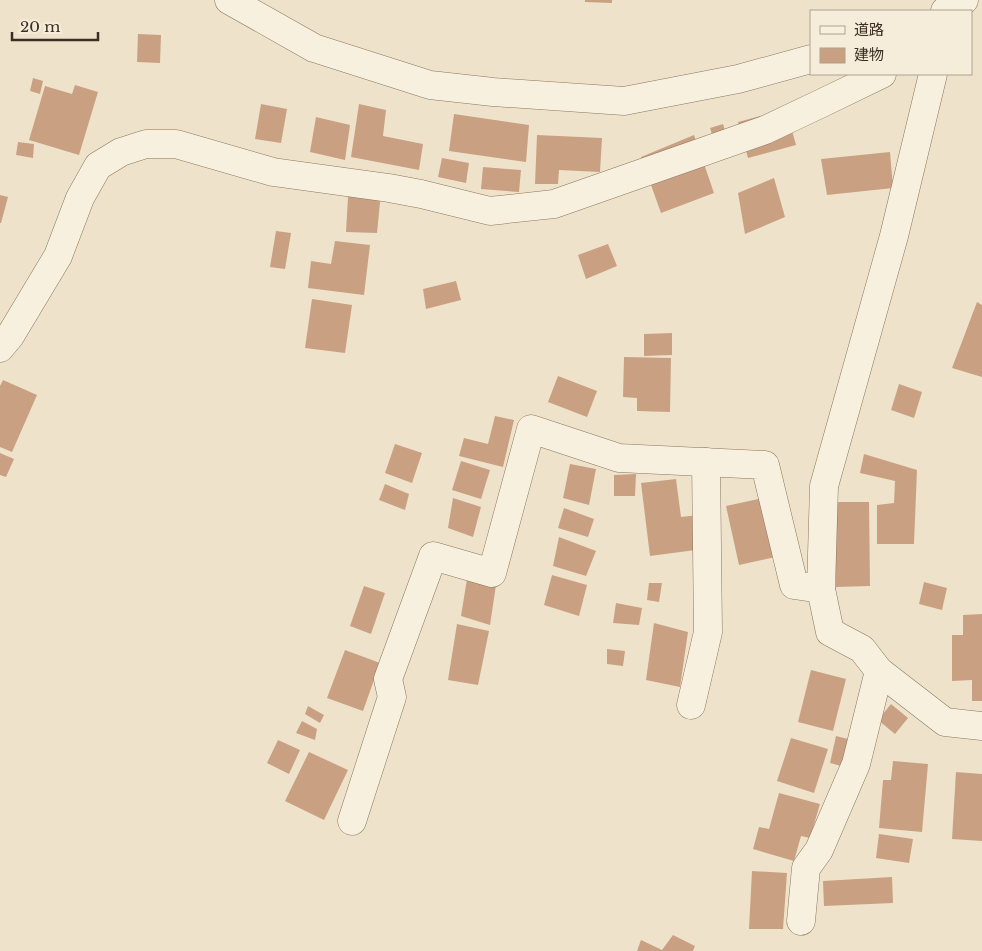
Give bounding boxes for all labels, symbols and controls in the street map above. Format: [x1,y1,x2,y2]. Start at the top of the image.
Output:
scale bar [12,10,99,42]
legend [810,10,972,75]
text: 20 m [20,17,60,36]
text: 道路 [854,20,884,39]
text: 建物 [854,45,884,64]

